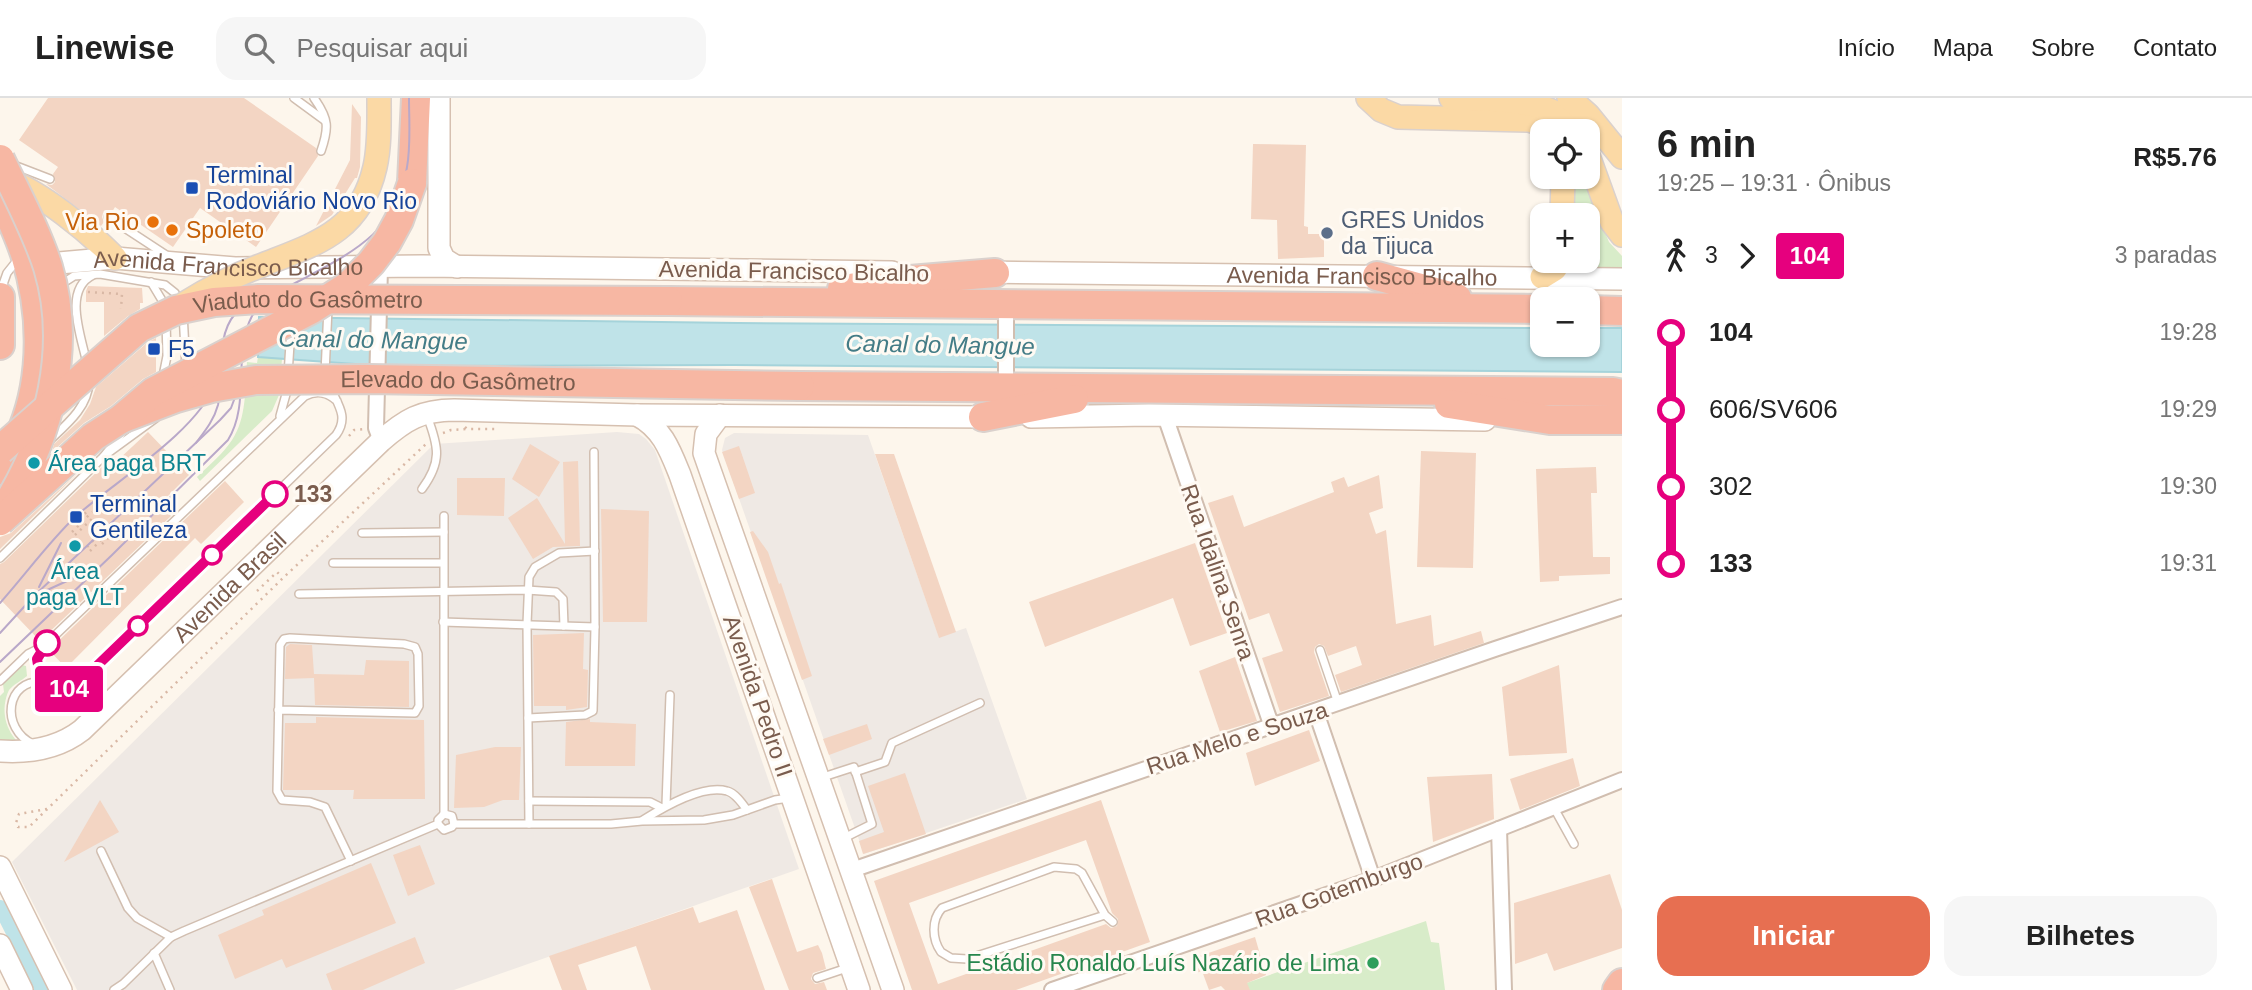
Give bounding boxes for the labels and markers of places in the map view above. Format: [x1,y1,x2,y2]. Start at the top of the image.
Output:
place label: Terminal Rodoviário Novo Rio [206,162,417,214]
marker: Terminal Rodoviário Novo Rio [184,180,200,196]
place label: GRES Unidos da Tijuca [1341,207,1484,259]
place label: Via Rio [65,209,139,235]
marker: Via Rio [145,214,161,230]
place label: Spoleto [186,217,264,243]
marker: Spoleto [164,222,180,238]
marker: GRES Unidos da Tijuca [1319,225,1335,241]
place label: F5 [168,336,195,362]
marker: F5 [146,341,162,357]
place label: Área paga BRT [48,450,206,476]
marker: Área paga BRT [26,455,42,471]
marker: 133 [262,481,288,507]
place label: 133 [294,481,332,507]
place label: Terminal Gentileza [90,491,187,543]
marker: Terminal Gentileza [68,509,84,525]
marker: Área paga VLT [67,538,83,554]
unlabelled marker [202,545,222,565]
place label: Área paga VLT [26,558,124,610]
unlabelled marker [128,616,148,636]
unlabelled marker [34,630,60,656]
place label: Estádio Ronaldo Luís Nazário de Lima [966,950,1359,976]
marker: Estádio Ronaldo Luís Nazário de Lima [1365,955,1381,971]

